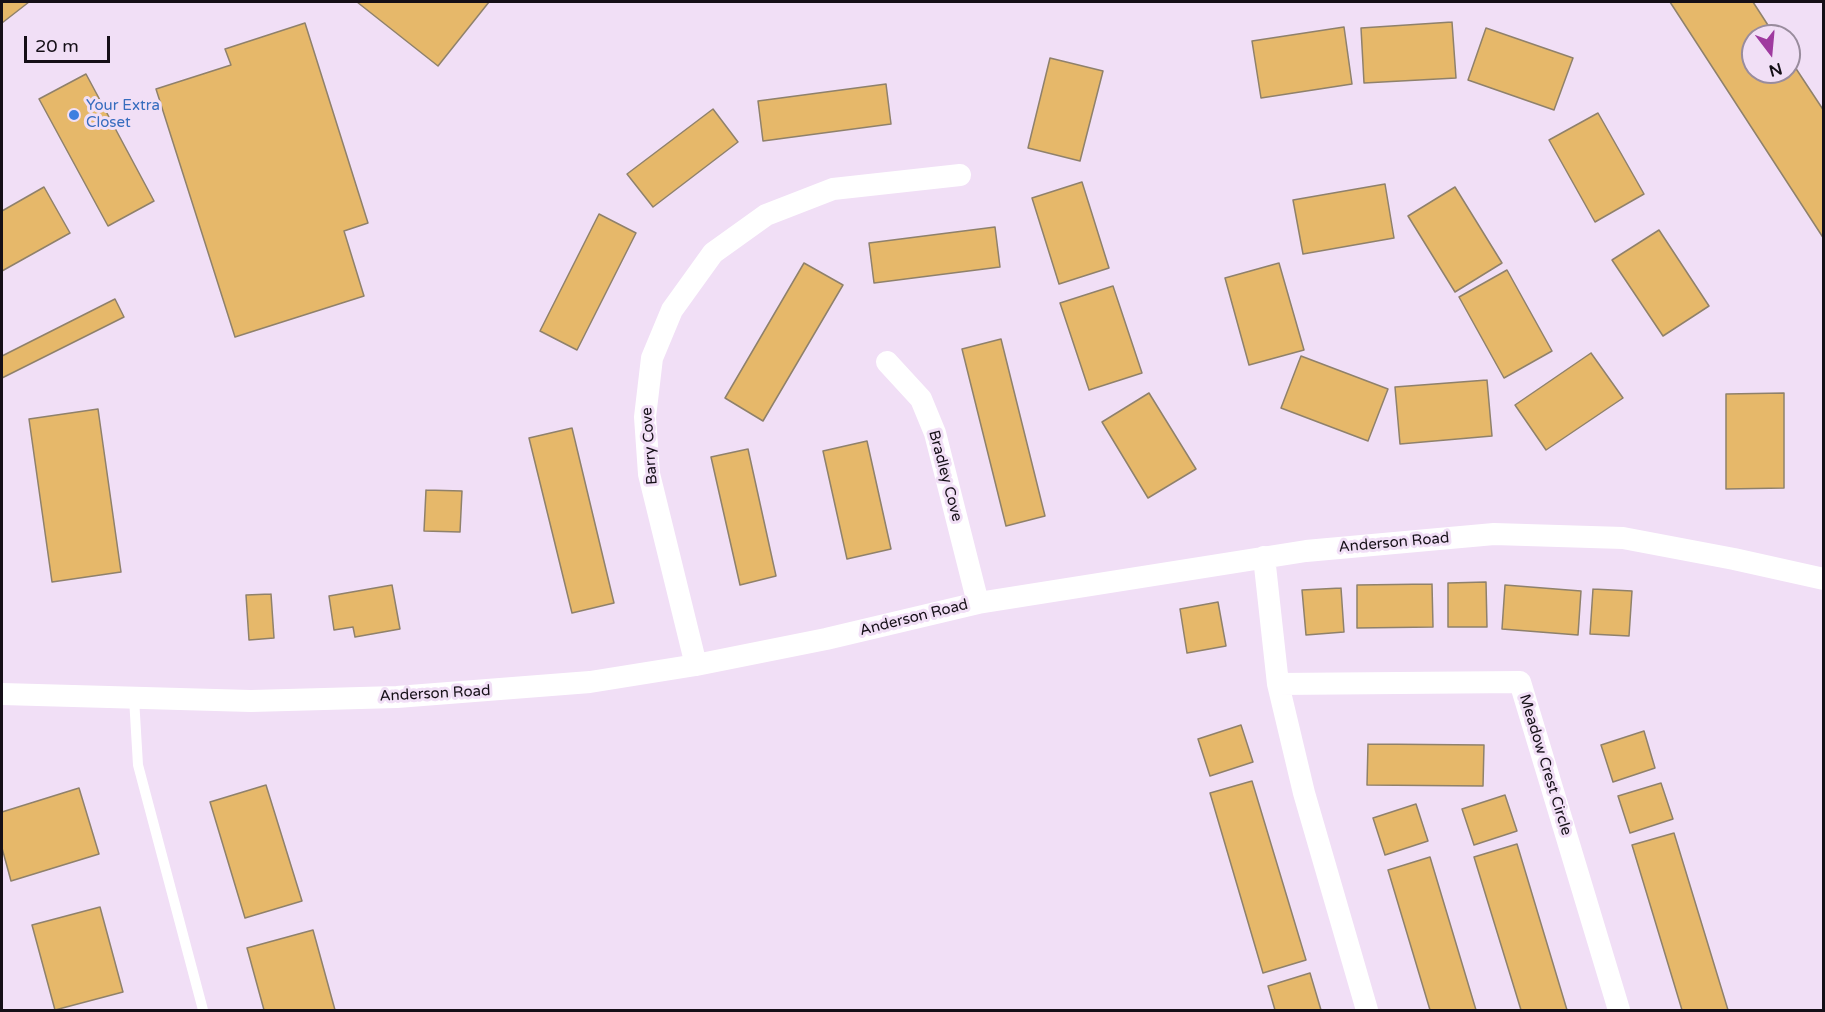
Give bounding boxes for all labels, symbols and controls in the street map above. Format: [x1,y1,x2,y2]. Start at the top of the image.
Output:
scale bar [27,24,112,62]
north arrow [1741,24,1801,84]
text: 20 m [35,35,79,57]
text: N [1766,58,1784,81]
place label: Your Extra Closet [86,97,160,132]
marker: Your Extra Closet [67,108,81,122]
street label: Barry Cove [638,407,662,485]
street label: Bradley Cove [924,428,966,524]
street label: Anderson Road [1338,529,1450,557]
street label: Anderson Road [858,596,970,640]
street label: Anderson Road [379,682,491,706]
street label: Meadow Crest Circle [1515,692,1575,838]

